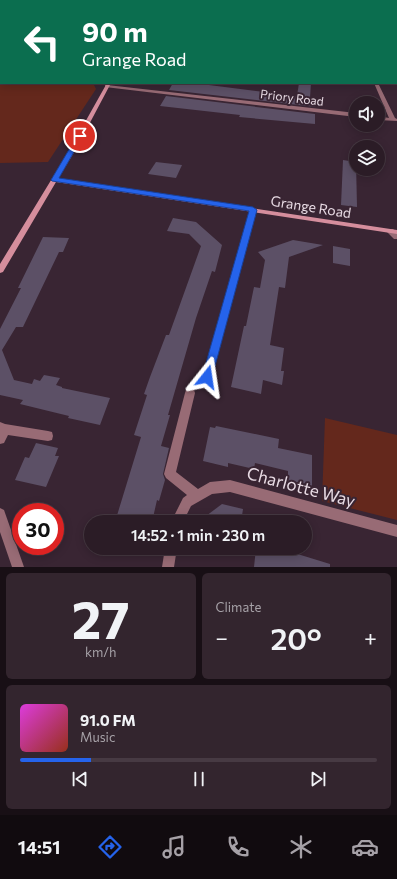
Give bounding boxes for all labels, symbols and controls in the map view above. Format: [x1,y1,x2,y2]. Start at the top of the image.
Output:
text: 90 m [82,14,148,48]
icon: left [16,16,68,68]
text: Grange Road [82,48,187,70]
street label: Priory Road [260,86,325,108]
map controls [349,96,385,176]
button: sound [349,96,385,132]
pin [63,119,97,153]
icon: arrive [69,125,91,147]
button: layers [349,140,385,176]
street label: Grange Road [270,192,353,221]
position arrow [186,356,228,398]
street label: Charlotte Way [245,462,358,511]
speed limit sign: 30 [12,503,64,555]
text: 14:52 · 1 min · 230 m [131,526,265,544]
text: 27 [72,586,130,650]
text: Climate [216,599,261,615]
text: 20° [270,619,322,656]
text: − [216,624,228,651]
text: + [364,624,377,651]
text: km/h [85,644,117,660]
text: 91.0 FM [80,711,136,729]
text: Music [80,729,115,745]
icon: previous [69,768,91,790]
icon: pause [188,768,210,790]
icon: next [307,768,329,790]
icon: directions [96,833,124,861]
icon: music [160,833,188,861]
icon: phone [224,833,252,861]
icon: climate [287,833,315,861]
icon: car [351,833,379,861]
text: 14:51 [18,836,60,858]

